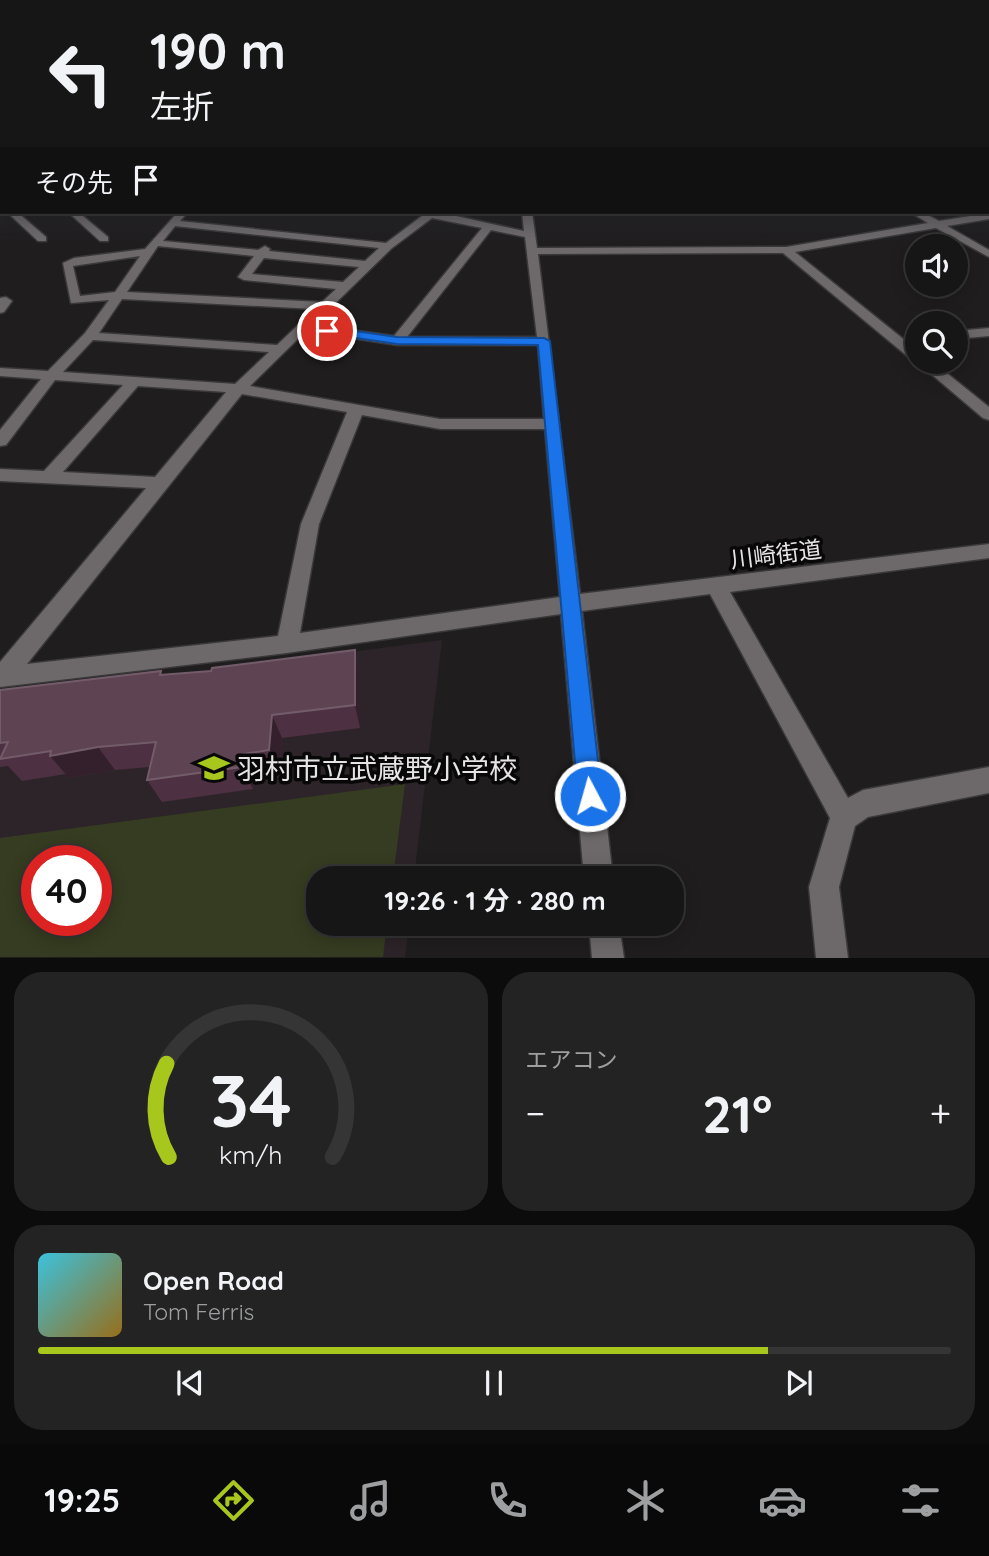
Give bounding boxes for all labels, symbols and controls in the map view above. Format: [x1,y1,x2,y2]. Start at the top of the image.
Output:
text: 190 m [150,20,286,81]
icon: left [35,28,126,119]
text: 左折 [150,86,214,126]
icon: arrive [127,161,165,199]
text: その先 [35,166,113,199]
map controls [905,234,968,374]
button: sound [905,234,968,297]
pin [297,301,357,361]
button: search [905,311,968,374]
icon: arrive [308,312,346,350]
street label: 川崎街道 [729,534,823,574]
school or university icon: 羽村市立武蔵野小学校 [197,751,231,785]
place label: 羽村市立武蔵野小学校 [237,751,517,786]
position arrow [553,759,627,833]
speed limit sign: 40 [21,845,112,936]
text: 19:26 · 1 分 · 280 m [384,884,606,917]
text: エアコン [526,1045,618,1074]
text: 34 [210,1055,292,1146]
text: 21° [702,1081,773,1146]
text: − [526,1089,545,1137]
text: + [930,1089,951,1137]
text: km/h [219,1139,282,1170]
text: Open Road [143,1264,284,1297]
text: Tom Ferris [143,1297,254,1326]
icon: previous [171,1364,209,1402]
icon: pause [475,1364,513,1402]
icon: next [780,1364,818,1402]
icon: directions [209,1476,258,1525]
icon: music [346,1476,395,1525]
icon: phone [483,1476,532,1525]
icon: climate [621,1476,670,1525]
icon: car [758,1476,807,1525]
icon: filters [896,1476,945,1525]
text: 19:25 [44,1480,120,1520]

